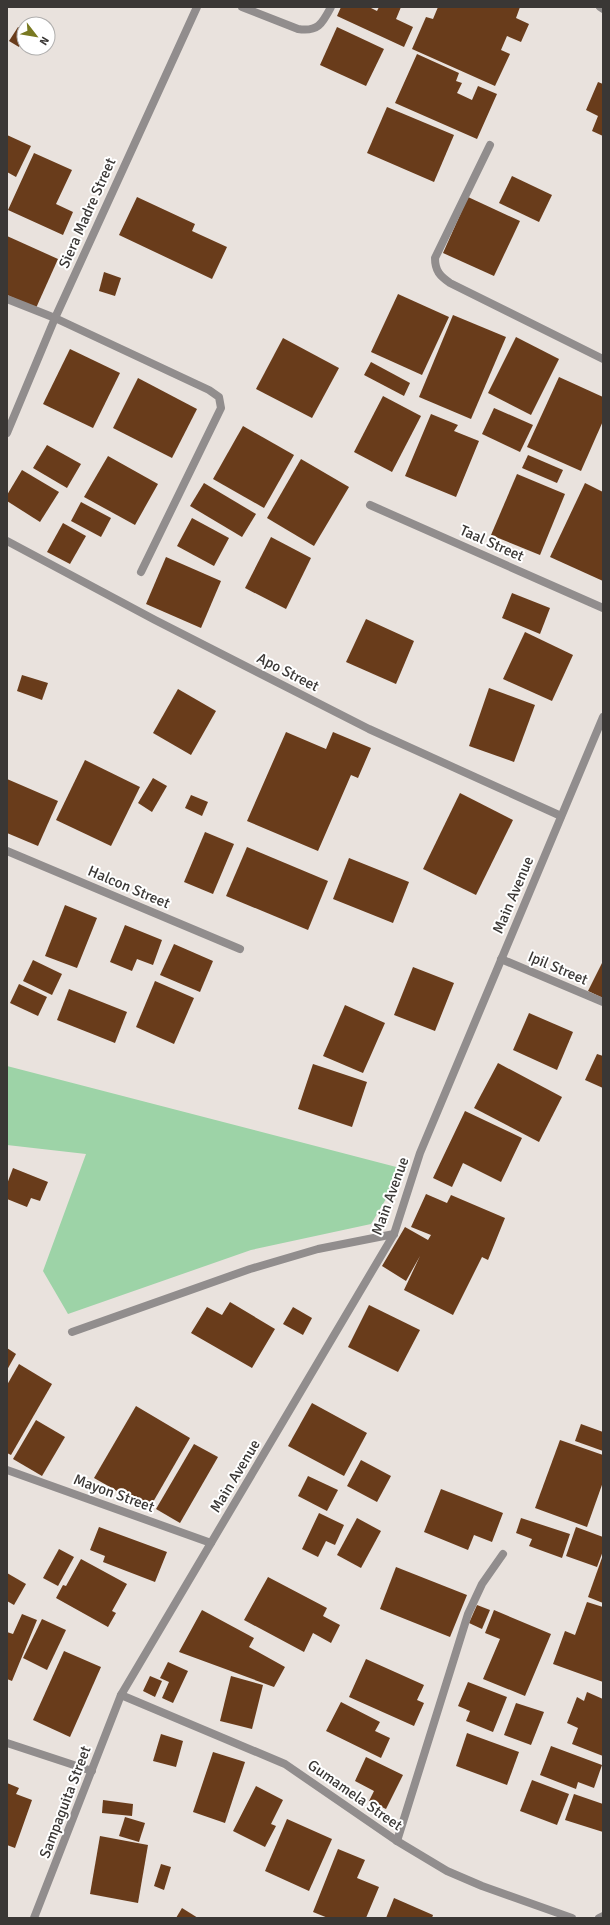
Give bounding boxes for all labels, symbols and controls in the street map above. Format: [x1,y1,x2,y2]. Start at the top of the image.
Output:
north arrow [16,16,56,56]
text: N [37,34,52,48]
street label: Siera Madre Street [55,155,119,271]
street label: Taal Street [457,521,527,565]
street label: Apo Street [254,649,322,695]
street label: Main Avenue [489,854,537,936]
street label: Halcon Street [85,862,173,912]
street label: Ipil Street [525,947,591,989]
street label: Main Avenue [367,1154,413,1238]
street label: Main Avenue [206,1436,264,1516]
street label: Mayon Street [71,1470,157,1516]
street label: Sampaguita Street [35,1743,95,1861]
street label: Gumamela Street [304,1756,406,1834]

